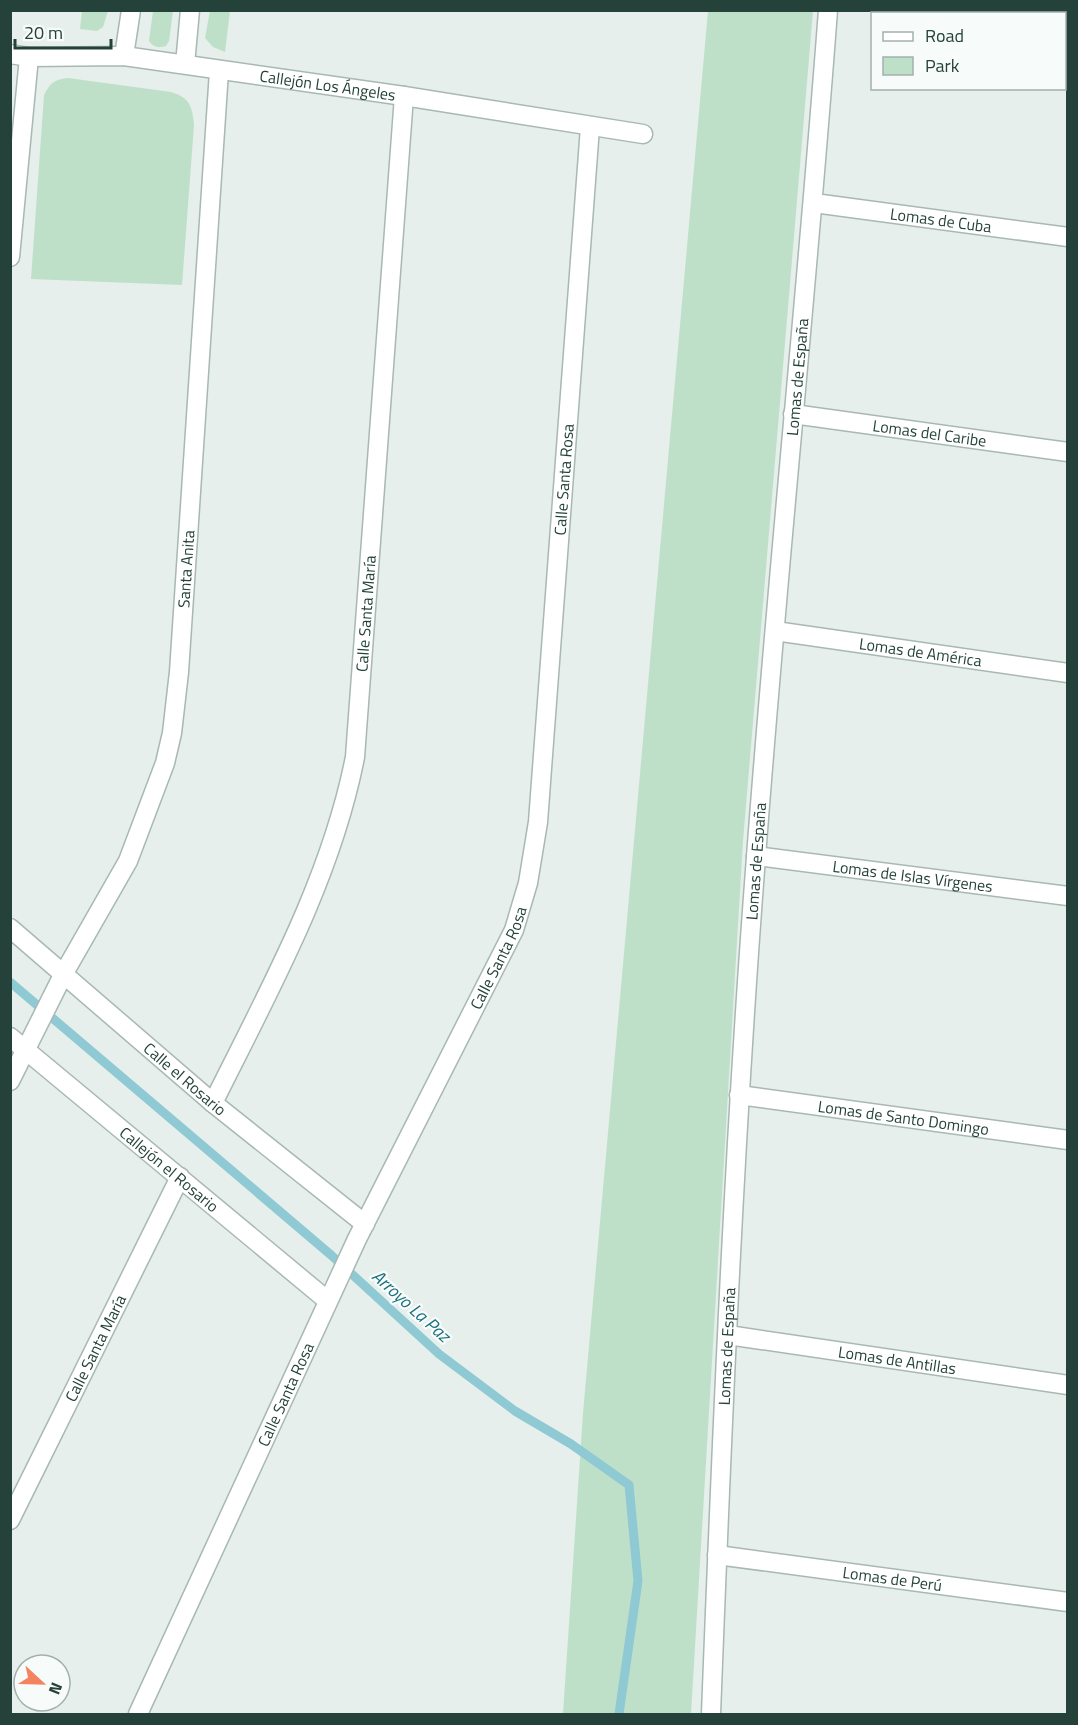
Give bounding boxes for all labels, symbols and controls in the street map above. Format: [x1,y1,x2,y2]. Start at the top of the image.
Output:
scale bar [15,12,111,50]
legend [871,12,1066,90]
text: 20 m [24,19,63,46]
text: Road [925,22,964,49]
text: Park [925,52,960,79]
street label: Callejón Los Ángeles [258,64,397,107]
street label: Lomas de Cuba [889,201,993,239]
street label: Lomas de España [780,317,814,437]
street label: Lomas del Caribe [871,413,988,453]
street label: Calle Santa Rosa [547,423,580,536]
street label: Santa Anita [171,529,200,609]
street label: Calle Santa María [349,555,382,673]
street label: Lomas de América [858,631,983,673]
street label: Lomas de España [739,802,772,921]
street label: Lomas de Islas Vírgenes [831,854,994,898]
street label: Calle Santa Rosa [464,903,532,1014]
street label: Calle el Rosario [138,1036,232,1121]
street label: Lomas de Santo Domingo [816,1094,990,1141]
street label: Callejón el Rosario [114,1121,224,1218]
water label: Arroyo La Paz [366,1263,458,1349]
street label: Lomas de España [712,1287,741,1406]
street label: Calle Santa María [59,1290,132,1406]
street label: Calle Santa Rosa [251,1339,320,1450]
street label: Lomas de Antillas [837,1339,958,1380]
street label: Lomas de Perú [841,1560,944,1597]
north arrow [12,1653,72,1713]
text: N [43,1679,69,1698]

